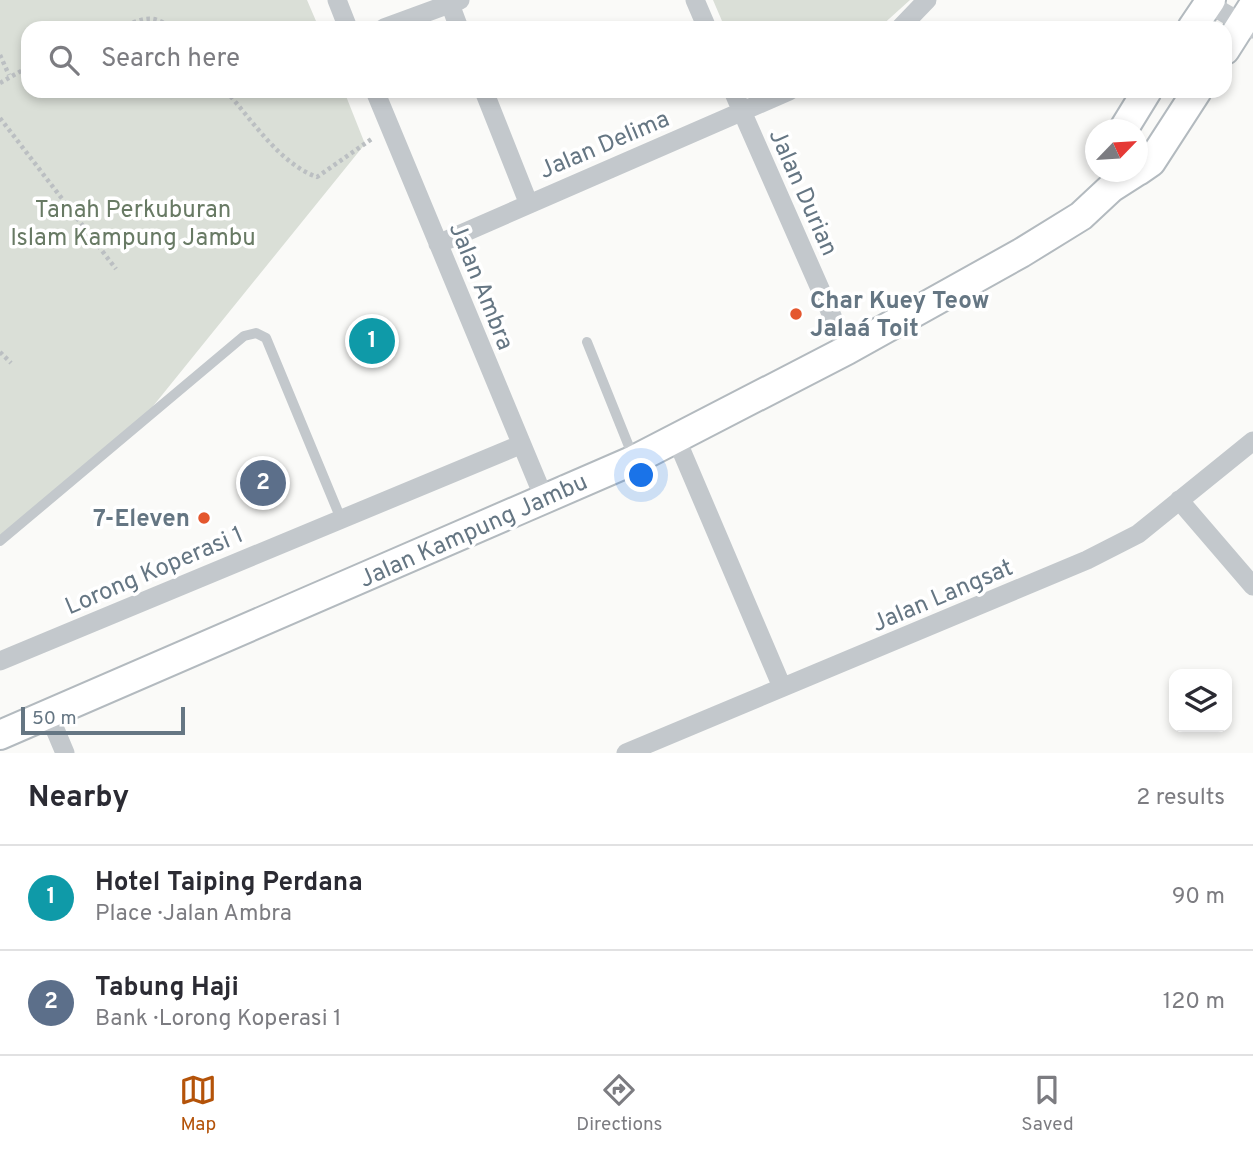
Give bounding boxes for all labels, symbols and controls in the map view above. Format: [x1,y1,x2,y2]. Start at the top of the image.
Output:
search box [21,21,1232,98]
icon: search [45,41,83,79]
text: Search here [101,43,240,76]
street label: Jalan Delima [535,105,674,187]
north arrow [1085,119,1148,182]
street label: Jalan Durian [761,125,844,261]
park label: Tanah Perkuburan Islam Kampung Jambu [10,196,256,254]
street label: Jalan Ambra [441,219,519,355]
place label: Char Kuey Teow Jalaá Toit [810,287,990,345]
marker: Char Kuey Teow Jalaá Toit [788,306,804,322]
pin: 1 [349,315,395,367]
pin: 2 [240,457,286,509]
your location [624,458,658,492]
street label: Jalan Kampung Jambu [355,468,593,596]
place label: 7-Eleven [93,505,190,535]
marker: 7-Eleven [196,510,212,526]
street label: Lorong Koperasi 1 [61,521,248,623]
street label: Jalan Langsat [868,554,1018,640]
map controls [1169,669,1232,732]
button: layers [1169,669,1232,732]
scale bar [21,704,186,736]
text: 50 m [32,707,77,731]
text: Nearby [28,780,129,817]
text: 2 results [1136,784,1225,813]
text: Hotel Taiping Perdana [95,867,363,900]
text: 1 [46,883,56,912]
text: 90 m [1172,883,1225,912]
text: Place · Jalan Ambra [95,900,292,929]
text: Tabung Haji [95,972,239,1005]
text: 2 [44,988,58,1017]
text: 120 m [1163,988,1225,1017]
text: Bank · Lorong Koperasi 1 [95,1005,341,1034]
tab: Map [179,1071,217,1137]
tab: Directions [576,1071,663,1137]
tab: Saved [1021,1071,1074,1137]

